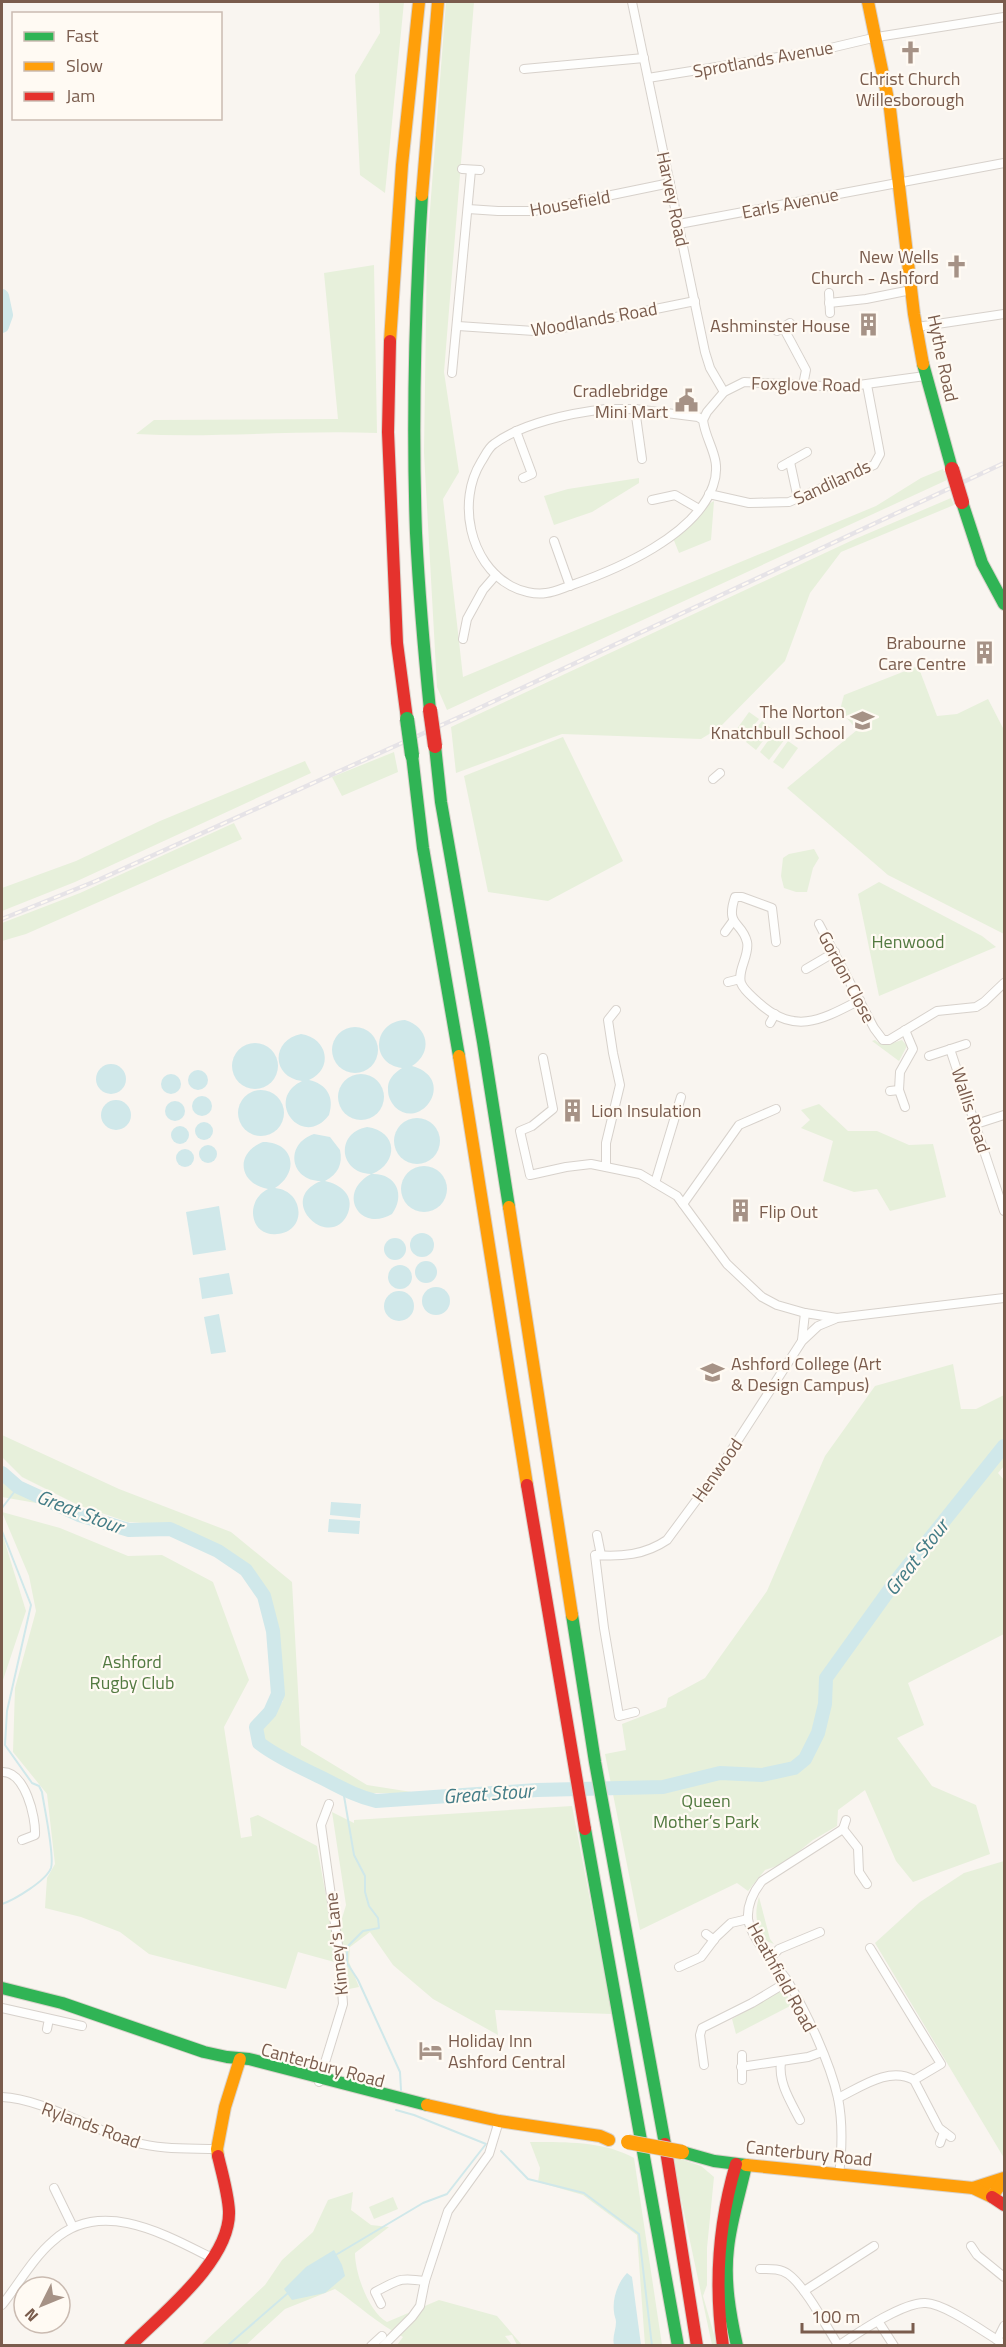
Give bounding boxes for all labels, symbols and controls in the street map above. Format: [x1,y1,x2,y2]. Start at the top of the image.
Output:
legend [12,12,222,120]
text: Fast [66,22,99,49]
street label: Sprotlands Avenue [691,33,835,85]
church icon: Christ Church Willesborough [897,39,923,65]
text: Slow [66,52,103,79]
place label: Christ Church Willesborough [856,65,964,113]
text: Jam [66,82,95,109]
street label: Harvey Road [650,149,696,249]
street label: Earls Avenue [739,180,841,226]
street label: Housefield [528,183,612,223]
place label: New Wells Church - Ashford [811,243,939,291]
church icon: New Wells Church - Ashford [944,253,970,279]
street label: Woodlands Road [529,295,659,343]
place label: Ashminster House [710,312,850,339]
building icon: Ashminster House [855,312,881,338]
street label: Hythe Road [921,312,965,404]
street label: Foxglove Road [751,370,861,398]
place label: Cradlebridge Mini Mart [573,377,669,425]
public building icon: Cradlebridge Mini Mart [673,387,699,413]
street label: Sandilands [789,452,875,512]
place label: Brabourne Care Centre [878,629,966,677]
building icon: Brabourne Care Centre [971,639,997,665]
place label: The Norton Knatchbull School [711,698,845,746]
school or university icon: The Norton Knatchbull School [850,708,876,734]
street label: Gordon Close [812,926,882,1028]
park label: Henwood [872,928,944,955]
street label: Wallis Road [945,1064,997,1156]
building icon: Lion Insulation [560,1097,586,1123]
place label: Lion Insulation [591,1097,701,1124]
building icon: Flip Out [728,1198,754,1224]
place label: Flip Out [759,1198,818,1225]
place label: Ashford College (Art & Design Campus) [731,1350,882,1398]
school or university icon: Ashford College (Art & Design Campus) [700,1360,726,1386]
street label: Henwood [685,1432,749,1508]
water label: Great Stour [32,1480,130,1543]
water label: Great Stour [876,1510,958,1602]
park label: Ashford Rugby Club [90,1648,174,1696]
water label: Great Stour [442,1774,537,1812]
park label: Queen Mother’s Park [653,1787,759,1835]
street label: Kinney's Lane [317,1891,355,1997]
street label: Heathfield Road [741,1917,823,2037]
place label: Holiday Inn Ashford Central [448,2027,566,2075]
street label: Canterbury Road [258,2036,388,2094]
hotel icon: Holiday Inn Ashford Central [417,2037,443,2063]
street label: Rylands Road [38,2095,144,2155]
street label: Canterbury Road [744,2133,874,2173]
north arrow [12,2275,72,2335]
scale bar [802,2296,913,2334]
text: N [18,2303,44,2327]
text: 100 m [811,2303,860,2330]

